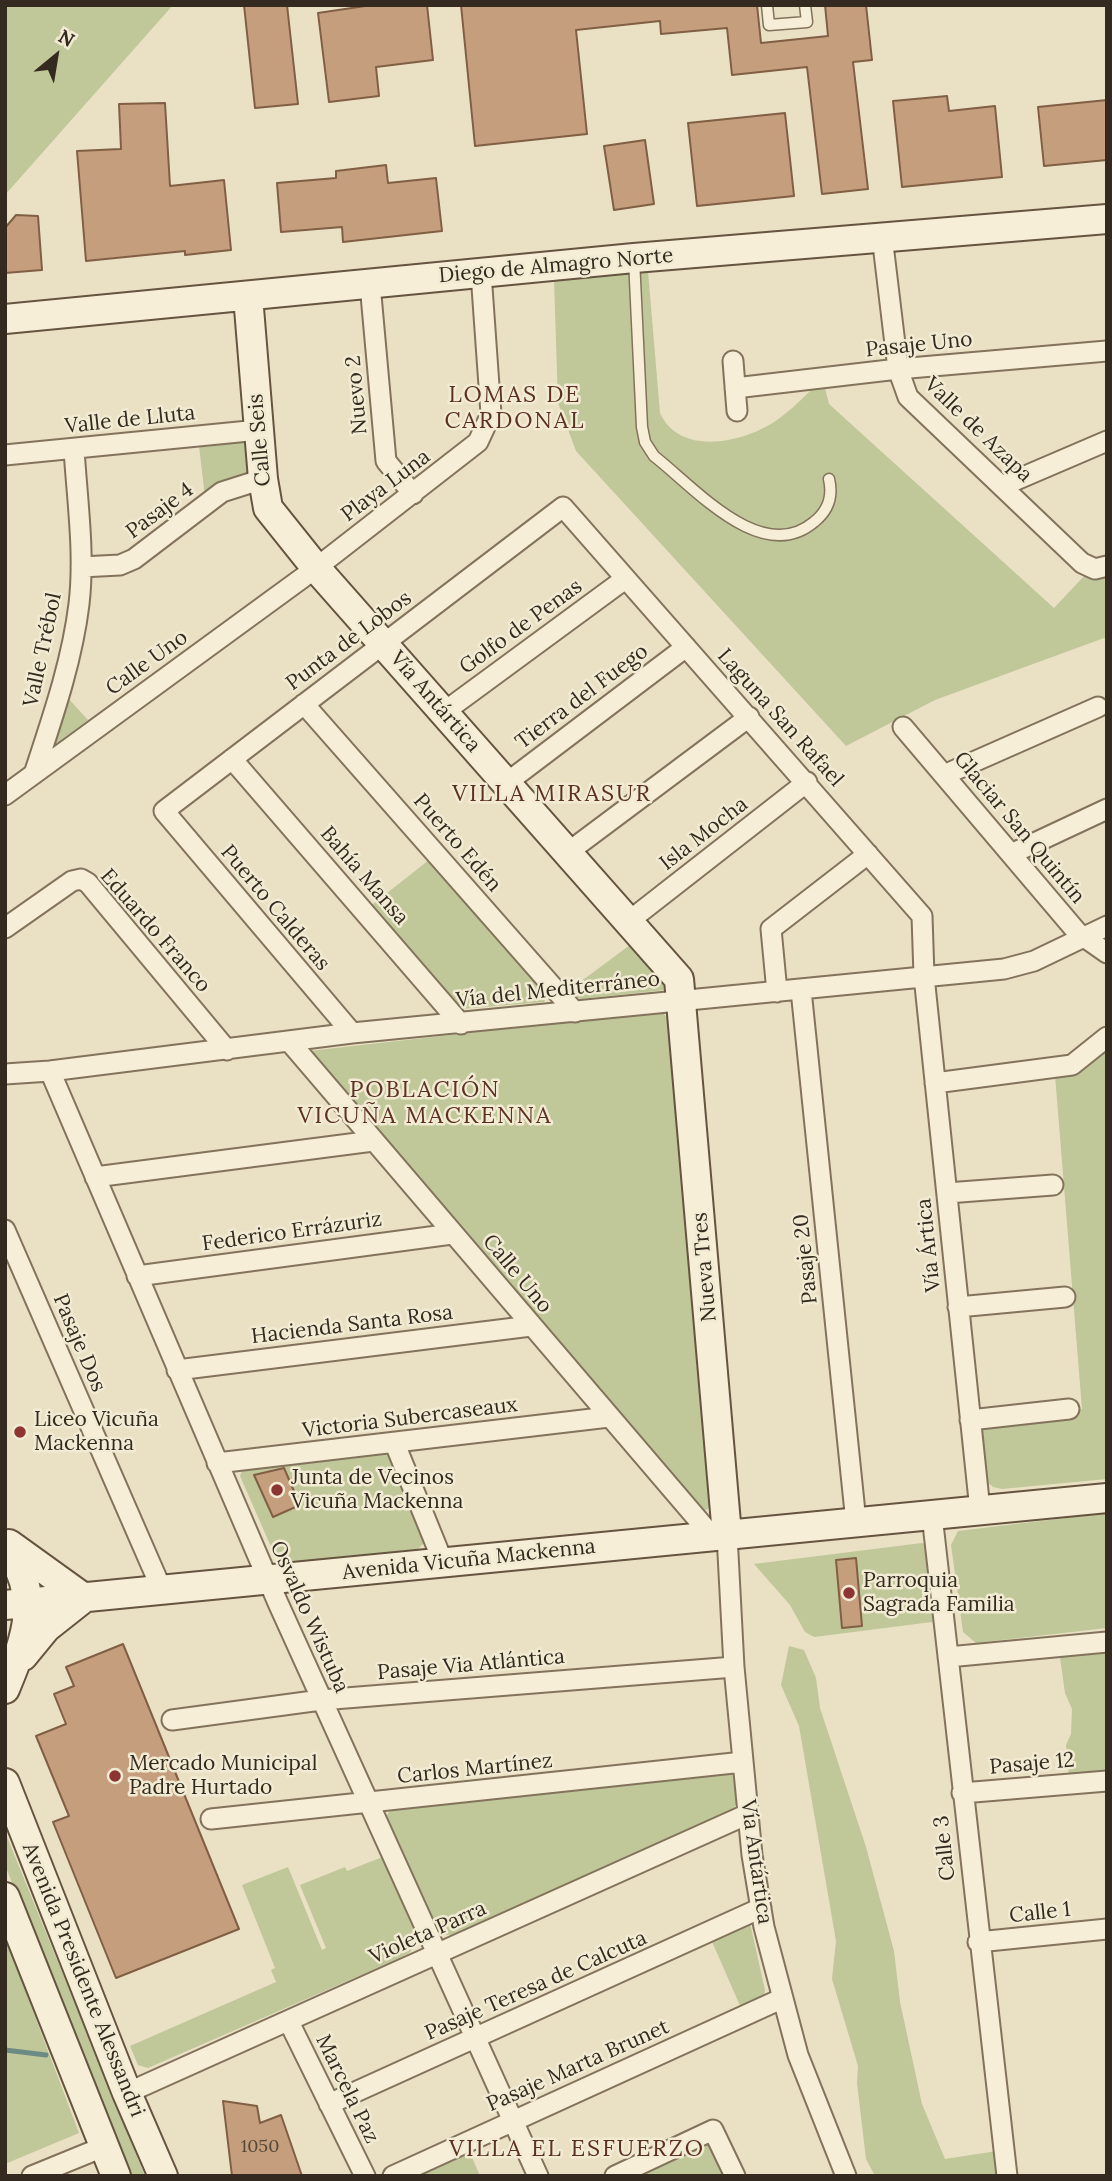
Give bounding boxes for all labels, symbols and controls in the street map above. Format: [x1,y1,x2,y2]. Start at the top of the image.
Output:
north arrow [21,21,91,91]
text: N [54,24,79,52]
street label: Diego de Almagro Norte [438,243,674,289]
street label: Pasaje Uno [864,327,974,363]
street label: Nuevo 2 [341,354,373,436]
street label: Valle de Azapa [919,372,1037,488]
district label: LOMAS DE CARDONAL [445,381,585,435]
street label: Calle Seis [243,393,277,487]
street label: Valle de Lluta [63,401,197,439]
street label: Playa Luna [337,444,435,528]
street label: Pasaje 4 [121,478,199,544]
street label: Golfo de Penas [455,574,587,680]
street label: Punta de Lobos [281,586,417,696]
street label: Valle Trébol [19,591,67,709]
street label: Calle Uno [101,625,193,701]
street label: Tierra del Fuego [511,639,653,755]
street label: Laguna San Rafael [711,644,849,792]
street label: Vía Antártica [384,646,486,758]
street label: Glaciar San Quintín [948,747,1090,909]
district label: VILLA MIRASUR [454,780,650,808]
street label: Puerto Edén [408,789,506,897]
street label: Isla Mocha [655,792,753,876]
street label: Bahía Mansa [314,822,414,930]
street label: Puerto Calderas [215,840,335,976]
street label: Eduardo Franco [94,864,216,998]
street label: Vía del Mediterráneo [455,967,661,1013]
district label: POBLACIÓN VICUÑA MACKENNA [299,1076,551,1130]
street label: Vía Ártica [912,1197,946,1293]
street label: Federico Errázuriz [201,1207,383,1257]
street label: Nueva Tres [688,1211,722,1323]
street label: Pasaje 20 [789,1213,823,1305]
street label: Calle Uno [477,1230,557,1318]
street label: Pasaje Dos [47,1290,111,1396]
street label: Hacienda Santa Rosa [250,1300,454,1350]
street label: Victoria Subercaseaux [301,1392,519,1444]
place label: Liceo Vicuña Mackenna [34,1407,159,1457]
marker: Liceo Vicuña Mackenna [12,1424,28,1440]
place label: Junta de Vecinos Vicuña Mackenna [291,1465,463,1515]
marker: Junta de Vecinos Vicuña Mackenna [269,1482,285,1498]
street label: Avenida Vicuña Mackenna [341,1534,597,1586]
street label: Osvaldo Wistuba [264,1537,354,1697]
place label: Parroquia Sagrada Familia [863,1568,1015,1618]
marker: Parroquia Sagrada Familia [841,1585,857,1601]
street label: Pasaje Via Atlántica [376,1644,566,1686]
street label: Carlos Martínez [396,1748,554,1790]
street label: Pasaje 12 [988,1748,1076,1780]
place label: Mercado Municipal Padre Hurtado [129,1751,317,1801]
marker: Mercado Municipal Padre Hurtado [107,1768,123,1784]
street label: Vía Antártica [735,1798,777,1926]
street label: Calle 3 [929,1814,961,1882]
street label: Avenida Presidente Alessandri [16,1839,150,2121]
street label: Violeta Parra [366,1896,490,1970]
street label: Calle 1 [1008,1897,1072,1929]
street label: Pasaje Teresa de Calcuta [421,1926,651,2046]
street label: Pasaje Marta Brunet [483,2014,673,2118]
street label: Marcela Paz [310,2031,384,2147]
district label: VILLA EL ESFUERZO [451,2135,703,2163]
house number: 1050 [241,2136,279,2158]

